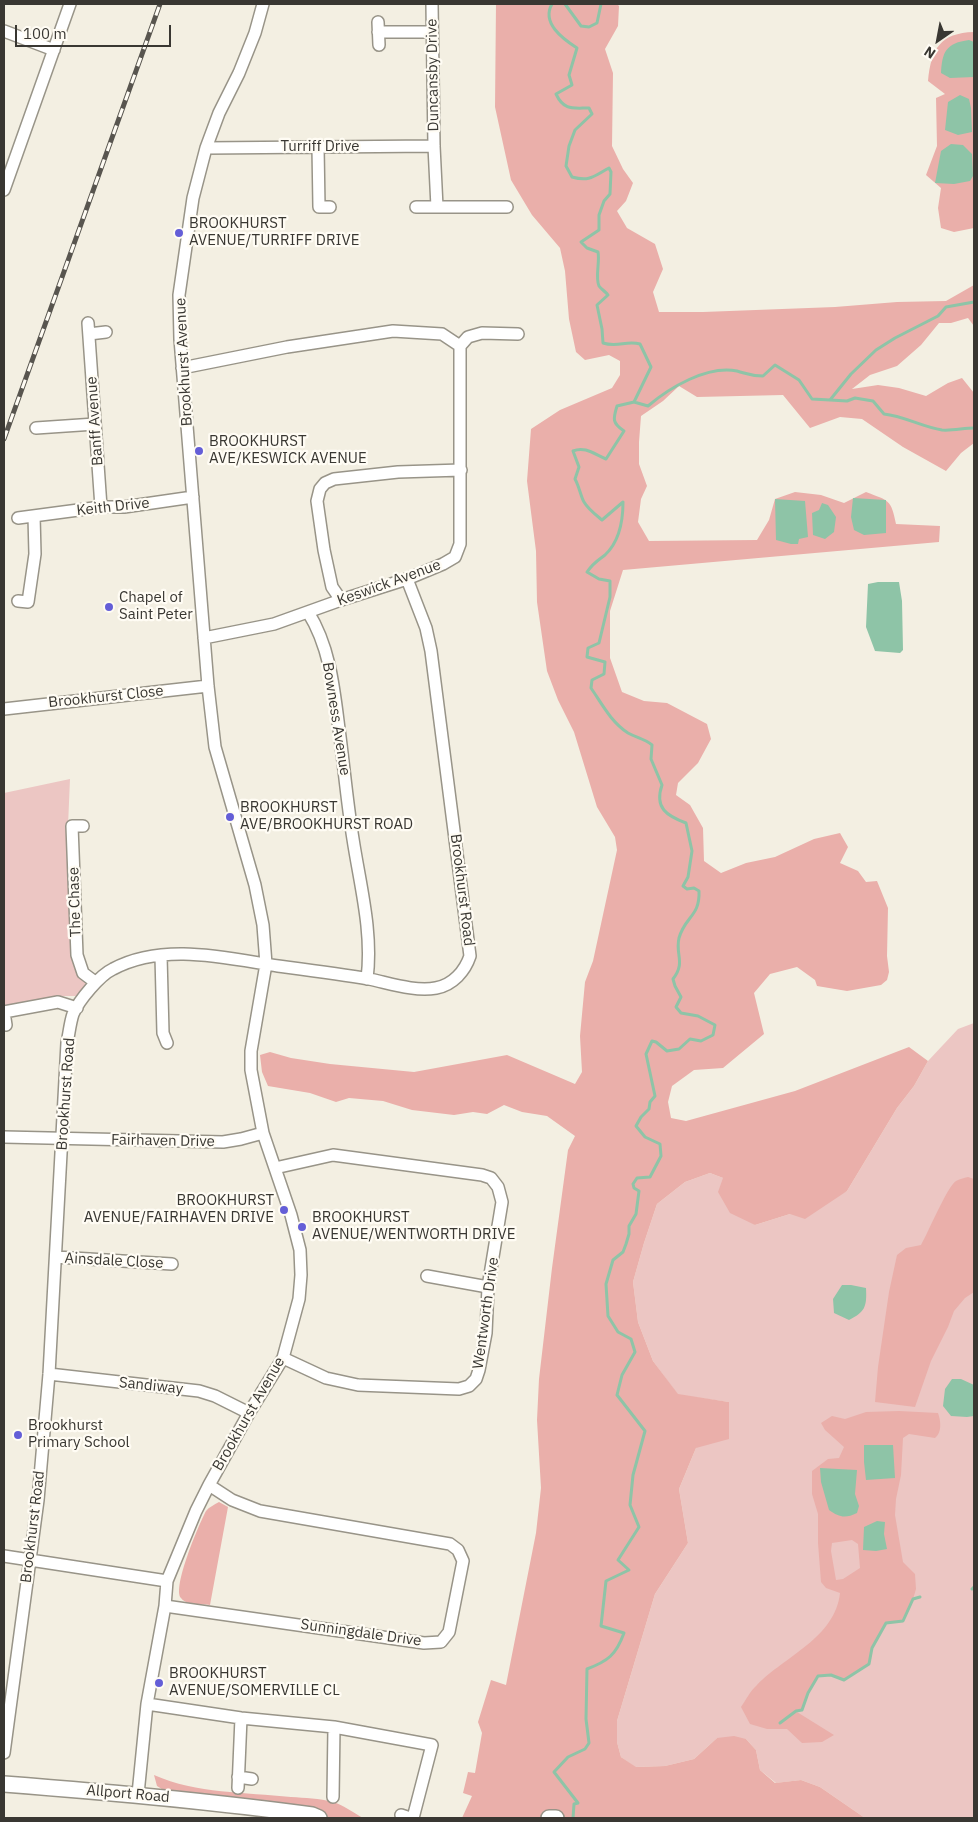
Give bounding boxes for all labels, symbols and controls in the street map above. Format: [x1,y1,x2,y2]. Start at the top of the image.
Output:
scale bar [18,15,174,47]
north arrow [913,15,963,65]
street label: Duncansby Drive [423,18,443,132]
text: 100 m [23,24,67,43]
text: N [921,42,939,63]
street label: Turriff Drive [280,138,360,156]
place label: BROOKHURST AVENUE/TURRIFF DRIVE [189,215,359,250]
marker: BROOKHURST AVENUE/TURRIFF DRIVE [173,227,185,239]
street label: Brookhurst Avenue [172,297,196,427]
street label: Banff Avenue [83,376,107,466]
place label: BROOKHURST AVE/KESWICK AVENUE [209,433,367,468]
marker: BROOKHURST AVE/KESWICK AVENUE [193,445,205,457]
street label: Keith Drive [76,494,150,520]
street label: Keswick Avenue [335,556,443,610]
place label: Chapel of Saint Peter [119,589,193,624]
marker: Chapel of Saint Peter [103,601,115,613]
street label: Bowness Avenue [318,661,354,777]
street label: Brookhurst Close [47,682,165,712]
place label: BROOKHURST AVE/BROOKHURST ROAD [240,799,413,834]
marker: BROOKHURST AVE/BROOKHURST ROAD [224,811,236,823]
street label: Brookhurst Road [446,833,478,947]
street label: The Chase [65,867,85,937]
street label: Brookhurst Road [53,1037,79,1151]
street label: Fairhaven Drive [111,1131,215,1151]
place label: BROOKHURST AVENUE/FAIRHAVEN DRIVE [84,1192,274,1227]
marker: BROOKHURST AVENUE/FAIRHAVEN DRIVE [278,1204,290,1216]
place label: BROOKHURST AVENUE/WENTWORTH DRIVE [312,1209,515,1244]
marker: BROOKHURST AVENUE/WENTWORTH DRIVE [296,1221,308,1233]
street label: Ainsdale Close [64,1249,164,1273]
street label: Wentworth Drive [469,1256,503,1370]
street label: Brookhurst Avenue [209,1354,289,1474]
street label: Sandiway [118,1374,184,1398]
place label: Brookhurst Primary School [28,1417,130,1452]
marker: Brookhurst Primary School [12,1429,24,1441]
street label: Brookhurst Road [17,1470,49,1584]
street label: Sunningdale Drive [299,1616,423,1650]
place label: BROOKHURST AVENUE/SOMERVILLE CL [169,1665,340,1700]
marker: BROOKHURST AVENUE/SOMERVILLE CL [153,1677,165,1689]
street label: Allport Road [86,1781,170,1807]

